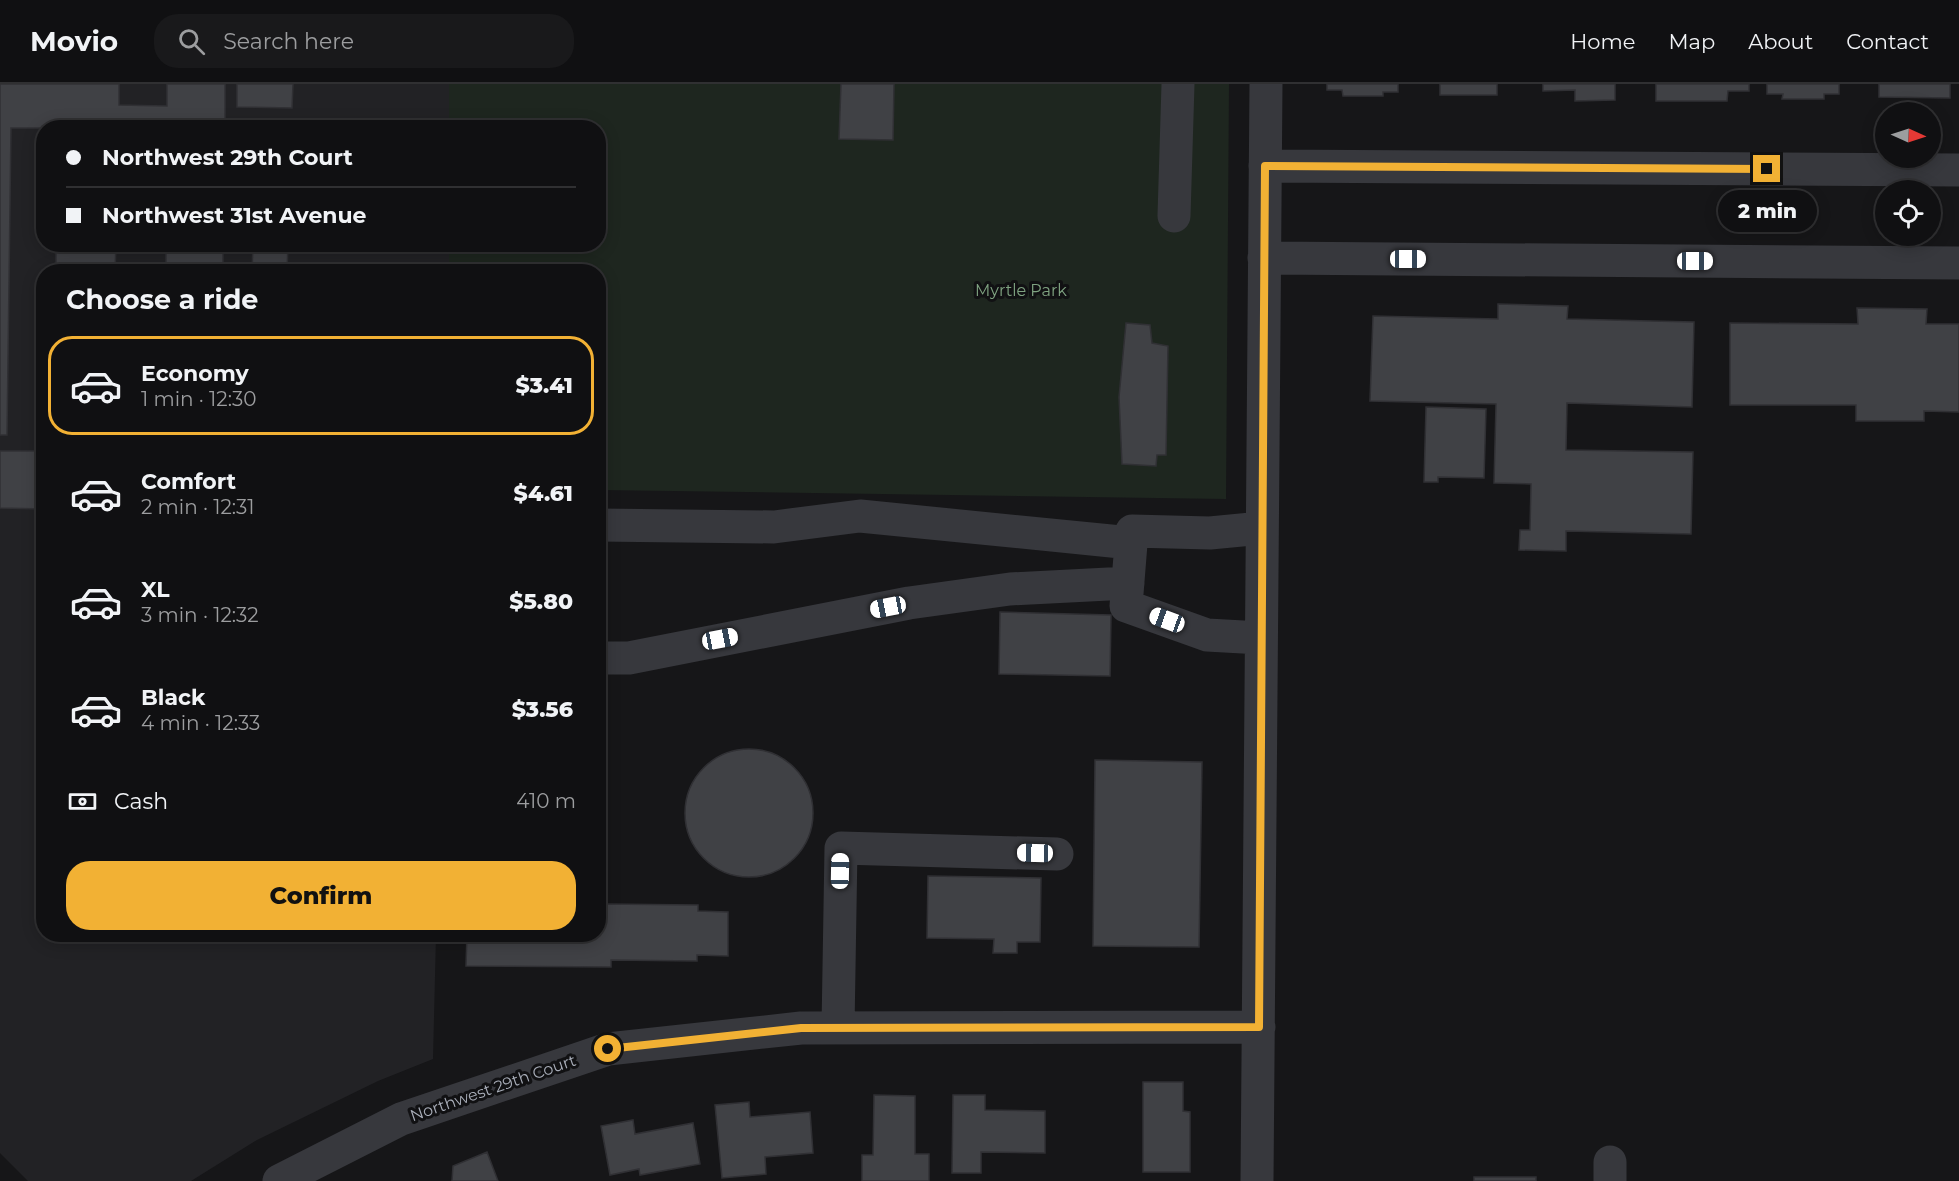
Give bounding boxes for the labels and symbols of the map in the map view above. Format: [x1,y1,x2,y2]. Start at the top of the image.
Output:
north arrow [1875,102,1941,168]
route end [1753,155,1780,182]
callout: 2 min [1718,190,1816,232]
car [1390,250,1426,268]
car [1677,252,1713,270]
park label: Myrtle Park [975,281,1067,300]
car [869,595,907,619]
car [1147,605,1187,635]
car [701,627,739,651]
car [1017,844,1053,862]
car [831,853,849,889]
route start [594,1035,621,1062]
street label: Northwest 29th Court [408,1050,579,1125]

